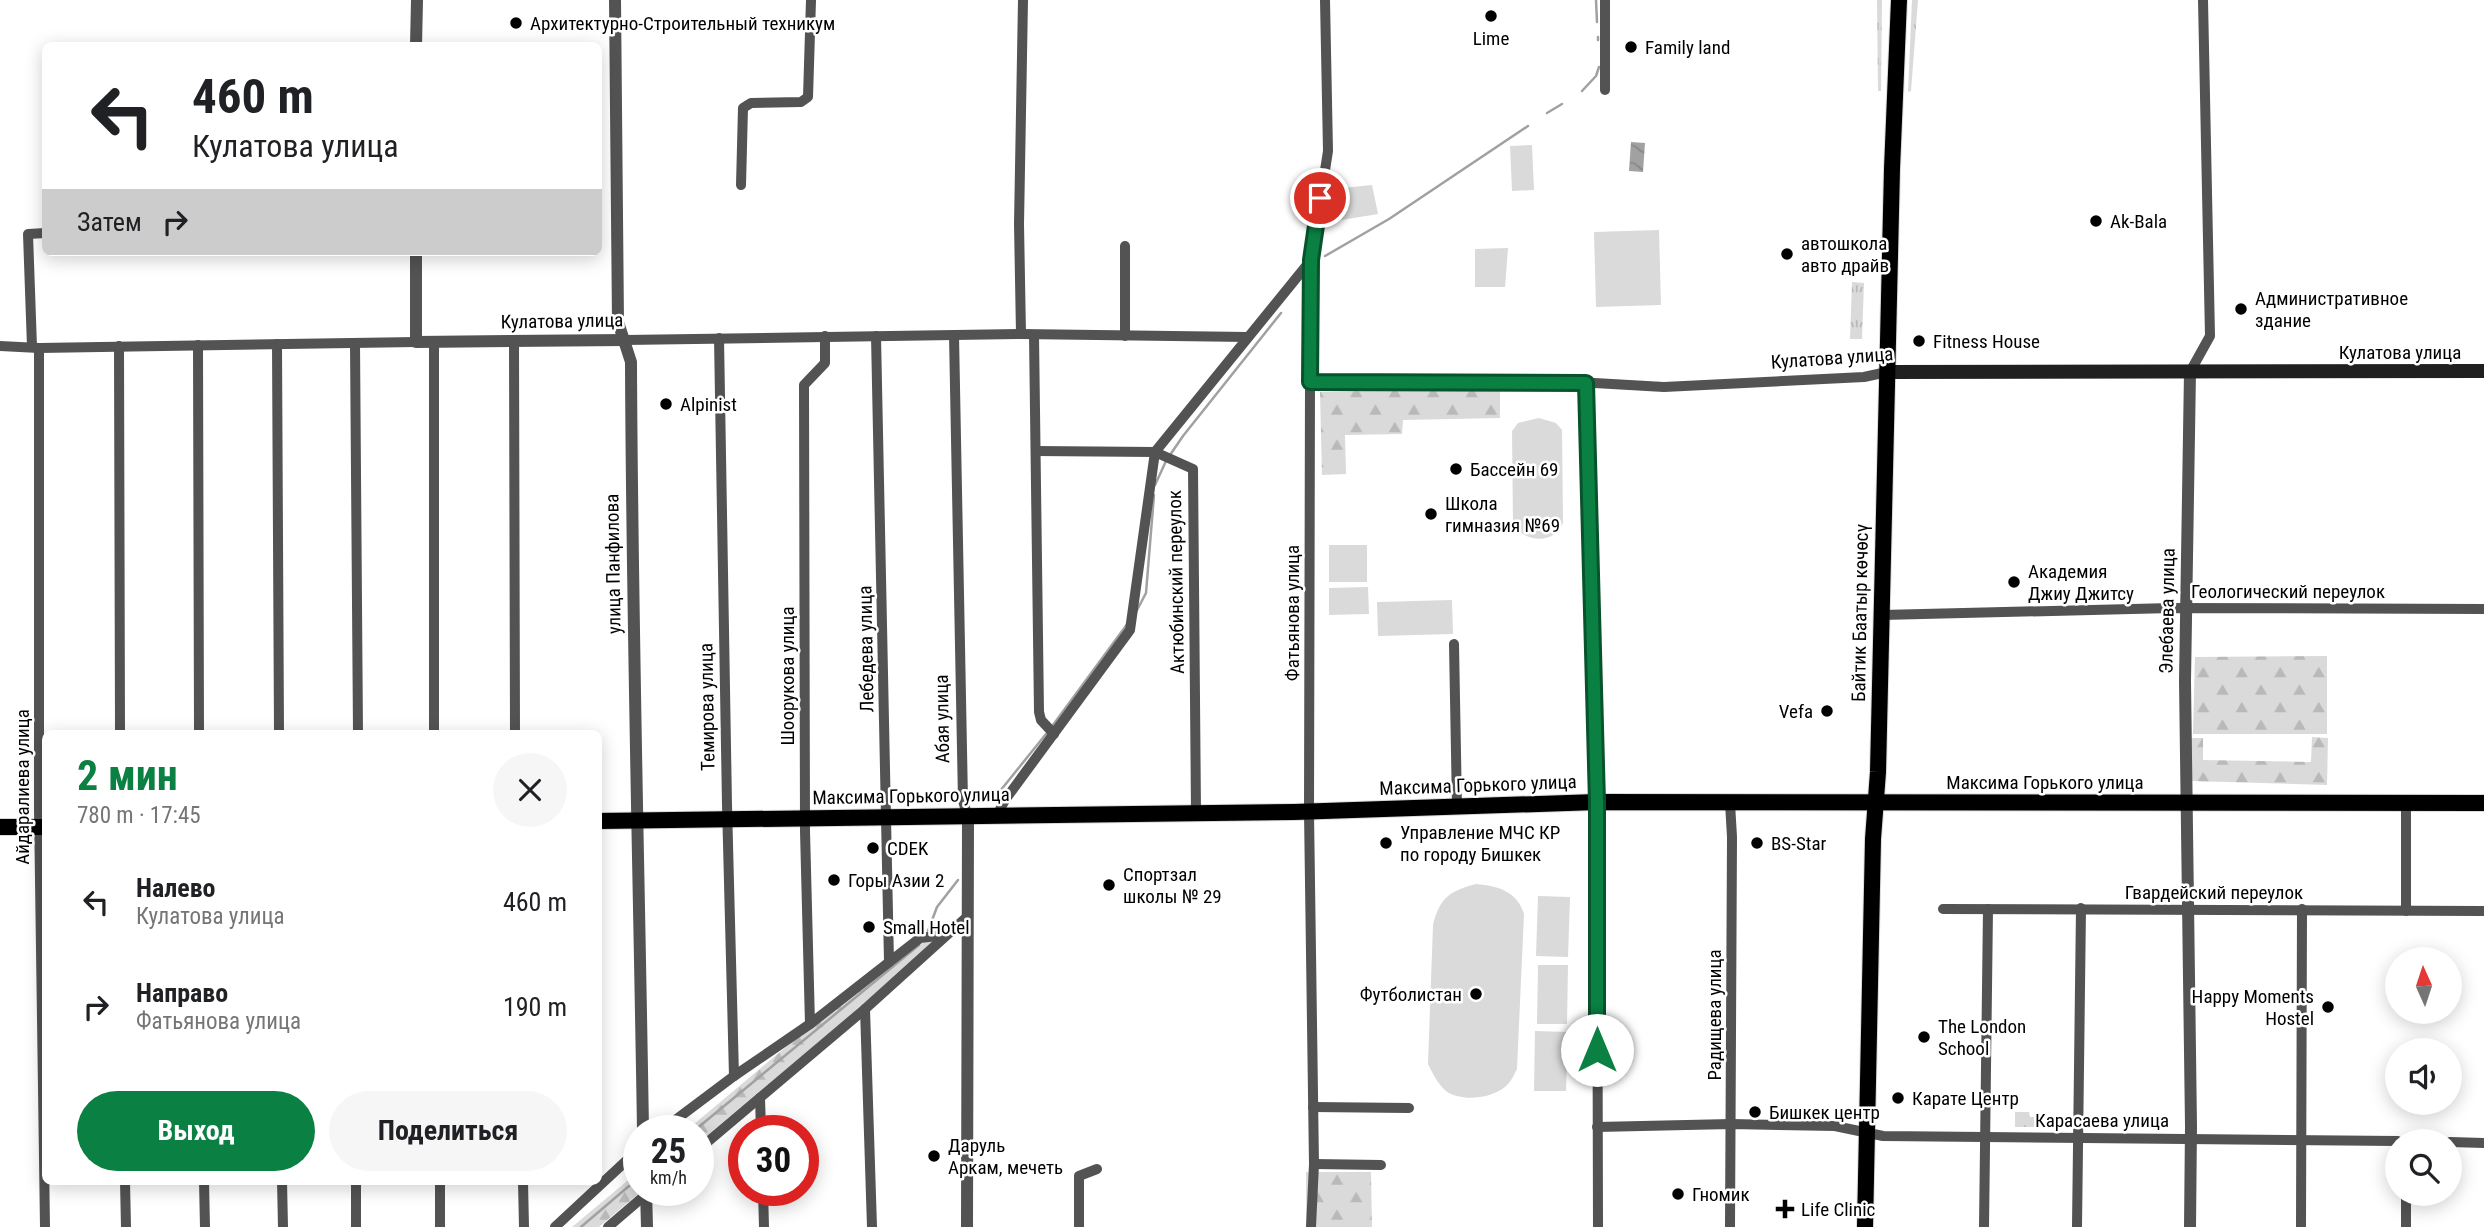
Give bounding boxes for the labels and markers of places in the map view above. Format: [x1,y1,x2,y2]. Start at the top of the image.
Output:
marker: Lime [1483,8,1499,24]
place label: Архитектурно-Строительный техникум [530,12,835,35]
marker: Архитектурно-Строительный техникум [508,15,524,31]
place label: Lime [1473,27,1509,50]
place label: Family land [1645,36,1730,59]
marker: Family land [1623,39,1639,55]
pin [1290,168,1350,228]
place label: Ak-Bala [2110,210,2167,233]
marker: Ak-Bala [2088,213,2104,229]
place label: автошкола авто драйв [1801,232,1889,277]
marker: автошкола авто драйв [1779,246,1795,262]
place label: Административное здание [2255,287,2408,332]
marker: Административное здание [2233,301,2249,317]
place label: Fitness House [1933,330,2040,353]
marker: Fitness House [1911,333,1927,349]
place label: Alpinist [680,393,737,416]
marker: Alpinist [658,396,674,412]
place label: Бассейн 69 [1470,458,1558,481]
marker: Бассейн 69 [1448,461,1464,477]
place label: Школа гимназия №69 [1445,492,1560,537]
marker: Школа гимназия №69 [1423,506,1439,522]
place label: Академия Джиу Джитсу [2028,560,2134,605]
marker: Академия Джиу Джитсу [2006,574,2022,590]
place label: Vefa [1779,700,1813,723]
marker: Vefa [1819,703,1835,719]
place label: Управление МЧС КР по городу Бишкек [1400,821,1560,866]
place label: BS-Star [1771,832,1827,855]
marker: Управление МЧС КР по городу Бишкек [1378,835,1394,851]
marker: BS-Star [1749,835,1765,851]
place label: CDEK [887,837,929,860]
marker: CDEK [865,840,881,856]
place label: Спортзал школы № 29 [1123,863,1222,908]
place label: Горы Азии 2 [848,869,944,892]
marker: Горы Азии 2 [826,872,842,888]
marker: Спортзал школы № 29 [1101,877,1117,893]
place label: Small Hotel [883,916,970,939]
marker: Small Hotel [861,919,877,935]
place label: Футболистан [1360,983,1462,1006]
place label: Happy Moments Hostel [2192,985,2314,1030]
marker: Футболистан [1468,986,1484,1002]
marker: Happy Moments Hostel [2320,999,2336,1015]
place label: The London School [1938,1015,2026,1060]
marker: The London School [1916,1029,1932,1045]
place label: Карате Центр [1912,1087,2019,1110]
marker: Карате Центр [1890,1090,1906,1106]
place label: Бишкек центр [1769,1101,1880,1124]
marker: Бишкек центр [1747,1104,1763,1120]
place label: Даруль Аркам, мечеть [948,1134,1063,1179]
marker: Даруль Аркам, мечеть [926,1148,942,1164]
place label: Гномик [1692,1183,1750,1206]
marker: Гномик [1670,1186,1686,1202]
place label: Life Clinic [1801,1198,1876,1221]
marker: Life Clinic [1775,1199,1795,1219]

